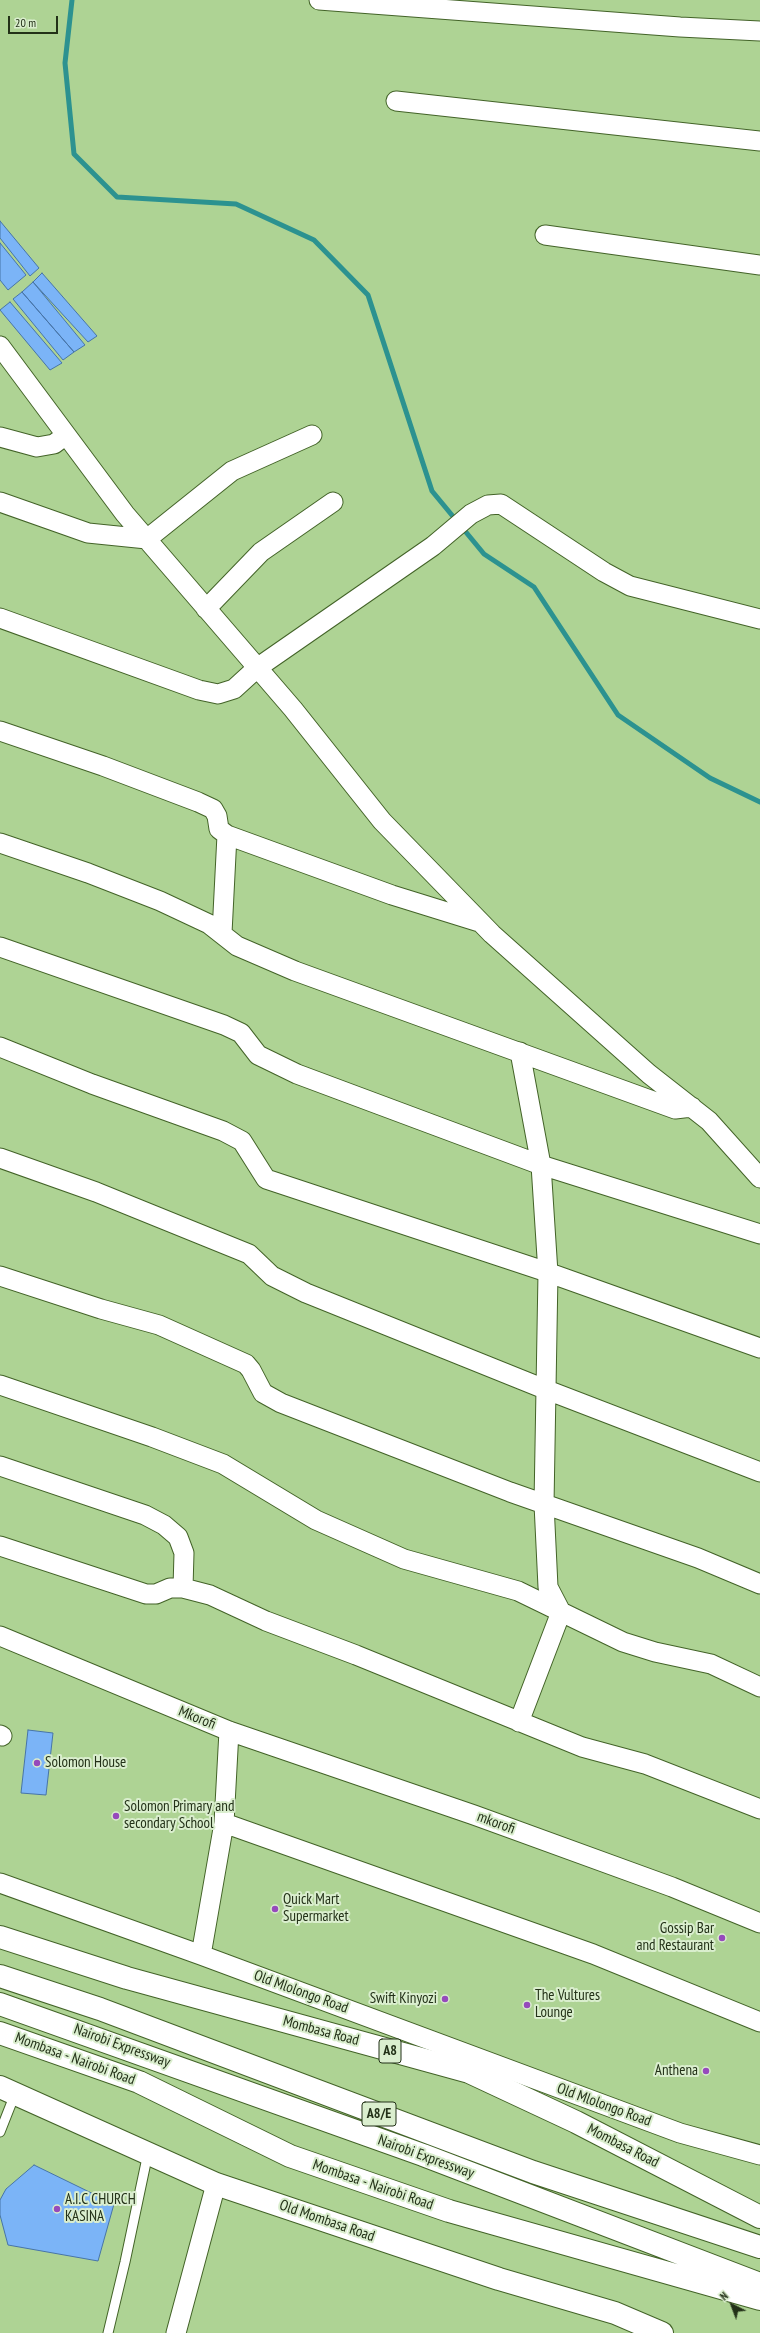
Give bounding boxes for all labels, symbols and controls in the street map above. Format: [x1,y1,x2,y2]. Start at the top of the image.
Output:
scale bar [10,8,60,34]
text: 20 m [15,15,36,30]
street label: Mkorofi [176,1702,218,1734]
place label: Solomon House [45,1754,126,1772]
marker: Solomon House [32,1758,42,1768]
place label: Solomon Primary and secondary School [124,1798,234,1833]
street label: mkorofi [475,1808,517,1838]
marker: Solomon Primary and secondary School [111,1811,121,1821]
place label: Quick Mart Supermarket [283,1891,349,1926]
marker: Quick Mart Supermarket [270,1904,280,1914]
place label: Gossip Bar and Restaurant [636,1920,714,1955]
marker: Gossip Bar and Restaurant [717,1933,727,1943]
street label: Old Mlolongo Road [251,1967,351,2017]
place label: The Vultures Lounge [535,1987,600,2022]
place label: Swift Kinyozi [370,1990,437,2008]
marker: Swift Kinyozi [440,1994,450,2004]
marker: The Vultures Lounge [522,2000,532,2010]
street label: Mombasa Road [281,2012,361,2050]
street label: Nairobi Expressway [71,2020,173,2072]
street label: Mombasa - Nairobi Road [12,2029,138,2089]
road number: A8 [379,2039,401,2063]
place label: Anthena [655,2062,698,2080]
marker: Anthena [701,2066,711,2076]
street label: Old Mlolongo Road [554,2080,654,2130]
road number: A8/E [362,2102,396,2126]
street label: Mombasa Road [584,2120,662,2172]
street label: Nairobi Expressway [375,2131,477,2183]
street label: Mombasa - Nairobi Road [310,2156,436,2214]
place label: A.I.C CHURCH KASINA [65,2191,136,2226]
street label: Old Mombasa Road [277,2196,377,2246]
marker: A.I.C CHURCH KASINA [52,2204,62,2214]
north arrow [712,2285,752,2325]
text: N [717,2289,731,2303]

